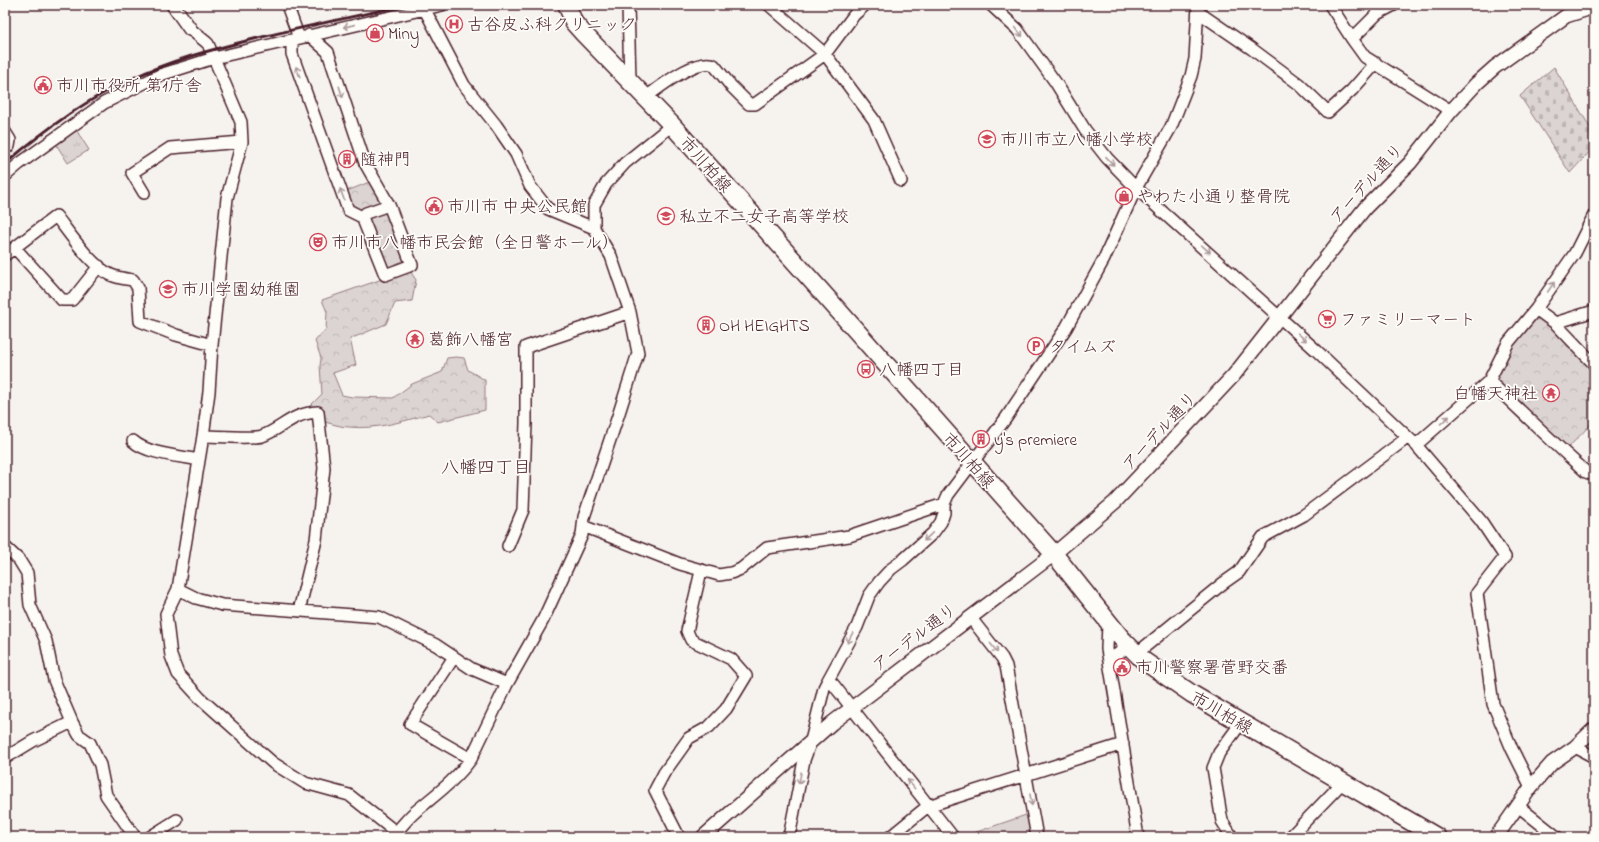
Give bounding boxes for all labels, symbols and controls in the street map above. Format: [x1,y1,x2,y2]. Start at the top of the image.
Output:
place label: 古谷皮ふ科クリニック [467,13,637,38]
hospital icon: 古谷皮ふ科クリニック [444,14,464,34]
one-way arrow [343,22,356,30]
place label: Miny [388,22,419,48]
shop icon: Miny [365,23,385,43]
one-way arrow [1015,27,1023,38]
one-way arrow [294,66,302,78]
place label: 市川市役所 第1庁舎 [56,74,202,99]
public building icon: 市川市役所 第1庁舎 [33,75,53,95]
one-way arrow [338,85,345,98]
place label: 市川市立八幡小学校 [1000,128,1153,153]
school or university icon: 市川市立八幡小学校 [977,129,997,149]
street label: 市川柏線 [673,131,737,199]
street label: アーデル通り [1324,138,1410,230]
place label: 随神門 [360,148,411,173]
building icon: 随神門 [337,149,357,169]
one-way arrow [1106,156,1115,166]
place label: やわた小通り整骨院 [1137,185,1290,210]
shop icon: やわた小通り整骨院 [1114,186,1134,206]
one-way arrow [338,188,346,200]
place label: 市川市 中央公民館 [447,195,587,220]
public building icon: 市川市 中央公民館 [424,196,444,216]
place label: 私立不二女子高等学校 [679,205,849,230]
school or university icon: 私立不二女子高等学校 [656,206,676,226]
place label: 市川市八幡市民会館（全日警ホール） [331,231,619,256]
theatre icon: 市川市八幡市民会館（全日警ホール） [308,232,328,252]
one-way arrow [1200,245,1211,254]
place label: 市川学園幼稚園 [181,278,300,303]
school or university icon: 市川学園幼稚園 [158,279,178,299]
one-way arrow [1547,282,1555,293]
place label: ファミリーマート [1340,308,1476,333]
supermarket icon: ファミリーマート [1317,309,1337,329]
place label: OH HEIGHTS [719,314,810,339]
building icon: OH HEIGHTS [696,315,716,335]
place label: 葛飾八幡宮 [428,328,513,353]
temple icon: 葛飾八幡宮 [405,329,425,349]
one-way arrow [1297,332,1307,341]
place label: タイムズ [1049,335,1116,360]
parking icon: タイムズ [1026,336,1046,356]
place label: 八幡四丁目 [879,358,964,383]
bus stop icon: 八幡四丁目 [856,359,876,379]
place label: 白幡天神社 [1453,382,1538,407]
temple icon: 白幡天神社 [1541,383,1561,403]
street label: アーデル通り [1117,387,1203,477]
one-way arrow [1440,415,1450,424]
street label: 市川柏線 [936,427,1000,495]
place label: y's premiere [994,428,1077,454]
building icon: y's premiere [971,429,991,449]
district label: 八幡四丁目 [441,456,531,482]
one-way arrow [923,533,933,542]
street label: アーデル通り [867,598,962,678]
one-way arrow [846,632,854,644]
one-way arrow [990,643,998,654]
place label: 市川警察署菅野交番 [1135,656,1288,681]
public building icon: 市川警察署菅野交番 [1112,657,1132,677]
street label: 市川柏線 [1186,685,1257,741]
one-way arrow [796,771,804,784]
one-way arrow [907,779,915,790]
one-way arrow [1027,793,1035,806]

